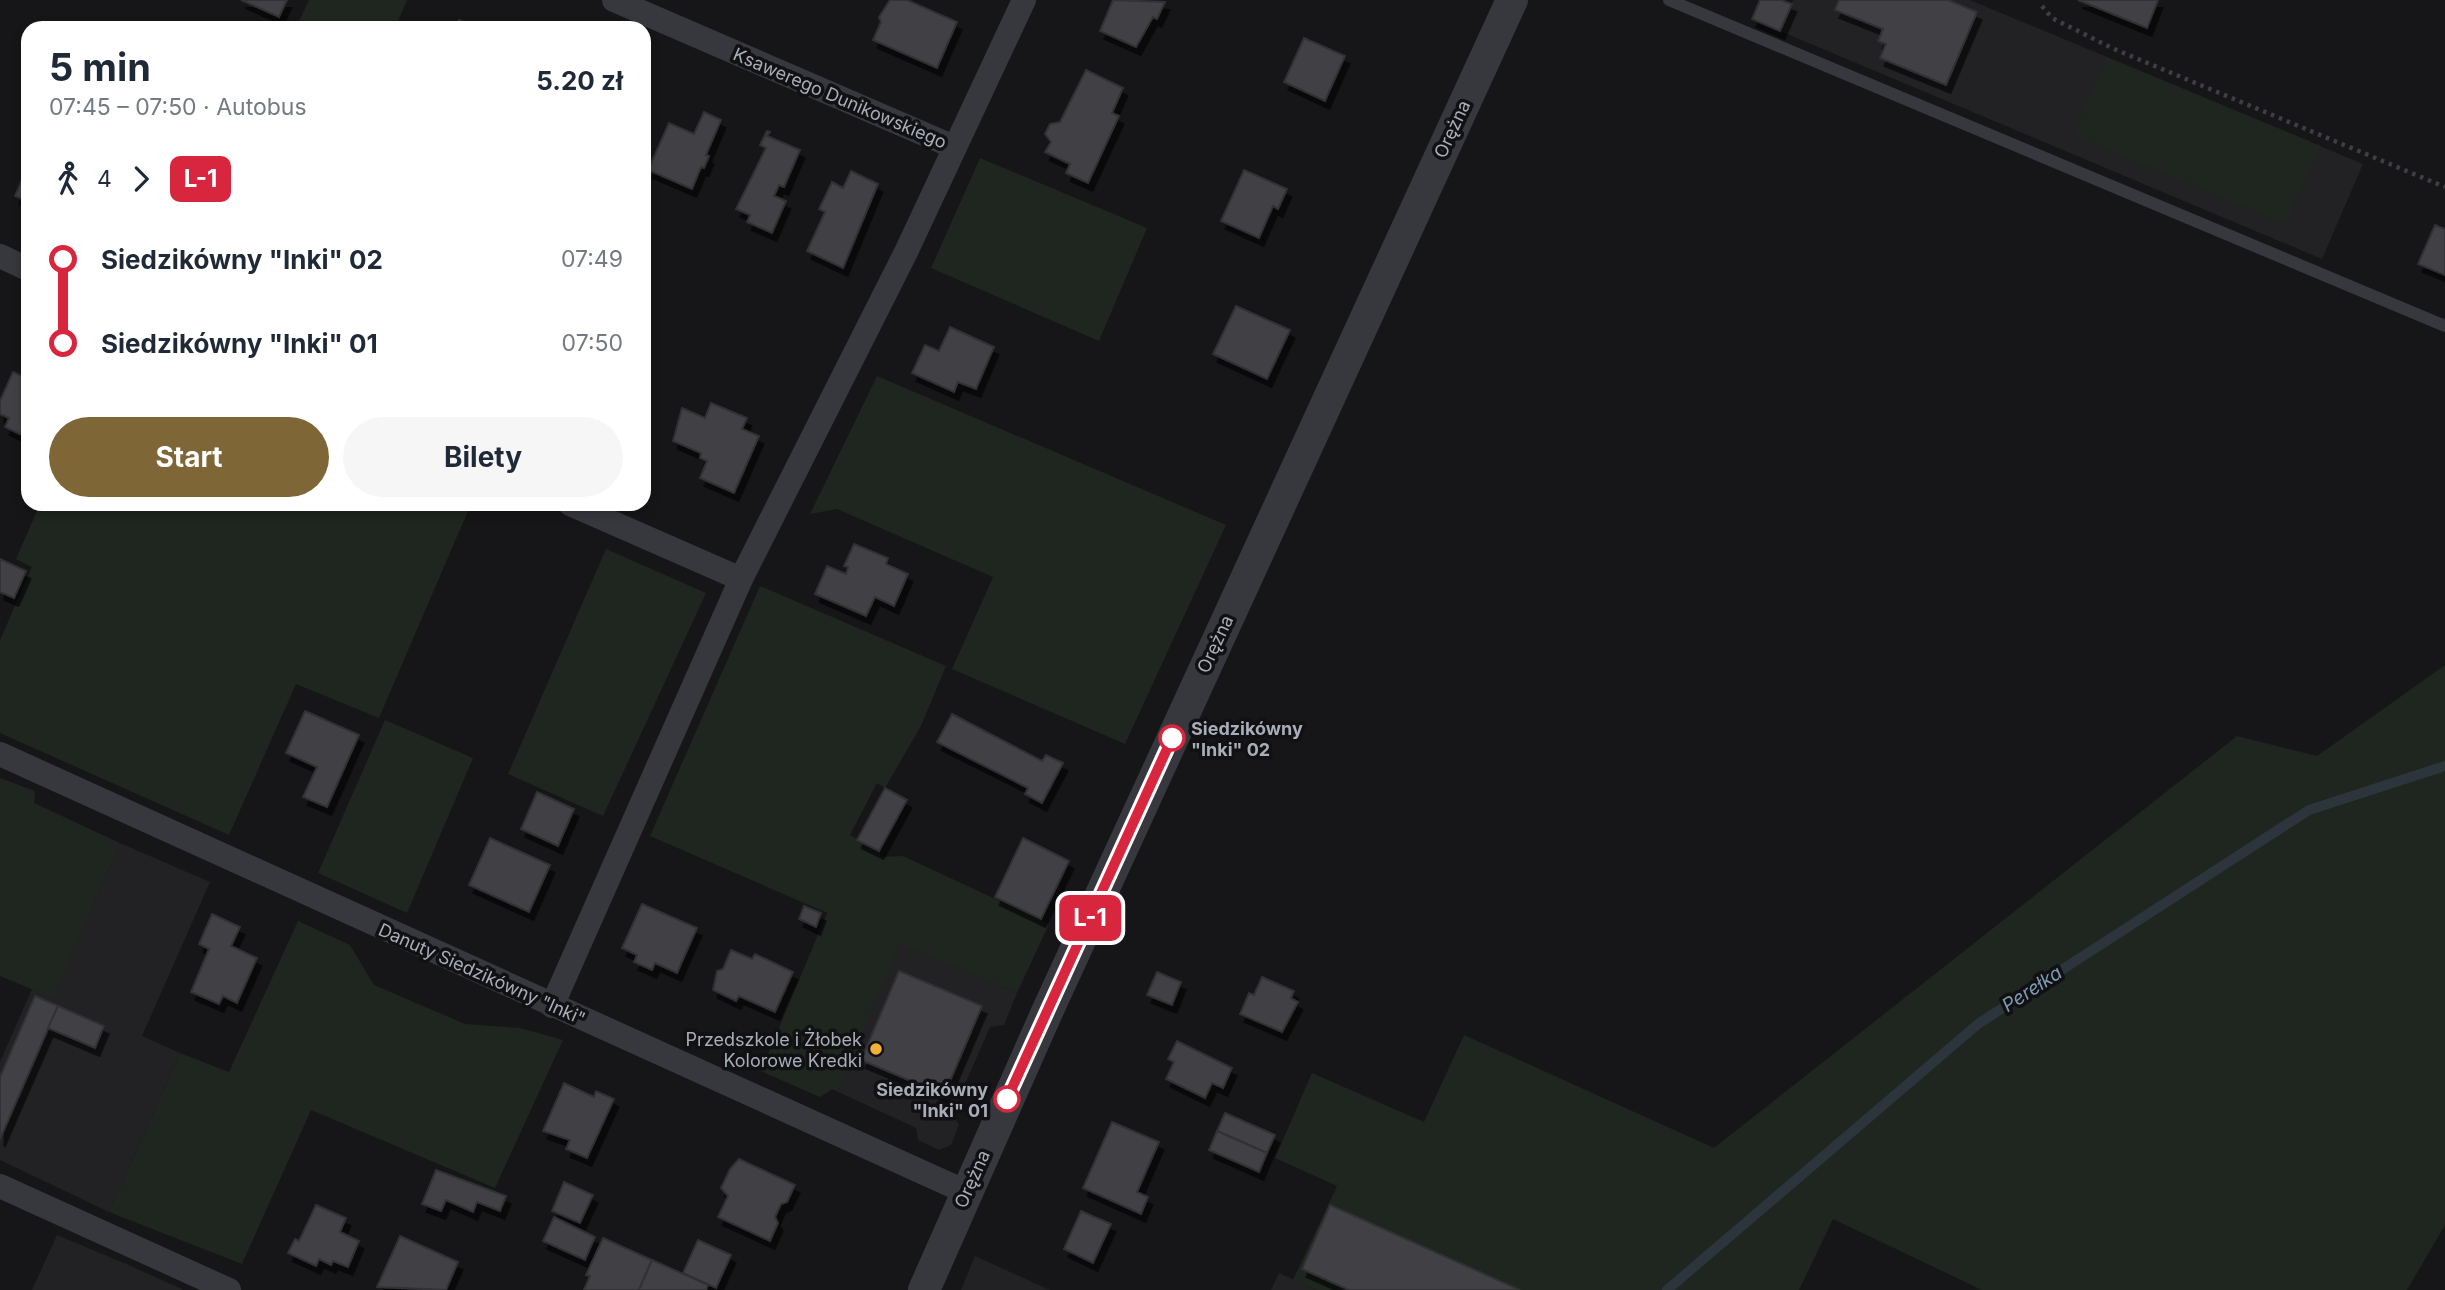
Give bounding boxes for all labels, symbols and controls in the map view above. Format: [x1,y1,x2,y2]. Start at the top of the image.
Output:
street label: Ksawerego Dunikowskiego [730,43,950,153]
text: 5 min [49,44,151,90]
text: 5.20 zł [536,65,623,96]
text: 07:45 – 07:50 · Autobus [49,93,307,121]
street label: Orężna [1430,97,1474,161]
icon: walk [49,160,87,198]
icon: forward [122,160,160,198]
text: L-1 [184,164,217,193]
text: 4 [97,165,112,193]
text: Siedzikówny "Inki" 02 [101,244,383,275]
text: 07:49 [561,245,623,273]
text: Siedzikówny "Inki" 01 [101,328,378,359]
text: 07:50 [562,329,623,357]
button: Start [49,417,329,497]
button: Bilety [343,417,623,497]
street label: Orężna [1193,612,1237,676]
place label: Siedzikówny "Inki" 02 [1191,718,1303,760]
marker: Siedzikówny "Inki" 02 [1159,725,1185,751]
line badge: L-1 [1050,895,1130,941]
text: L-1 [1073,903,1107,932]
street label: Danuty Siedzikówny "Inki" [375,919,589,1029]
water label: Perełka [1998,961,2067,1017]
place label: Przedszkole i Żłobek Kolorowe Kredki [686,1028,862,1071]
marker: Przedszkole i Żłobek Kolorowe Kredki [868,1041,884,1057]
place label: Siedzikówny "Inki" 01 [876,1079,988,1121]
marker: Siedzikówny "Inki" 01 [994,1086,1020,1112]
street label: Orężna [950,1147,994,1211]

